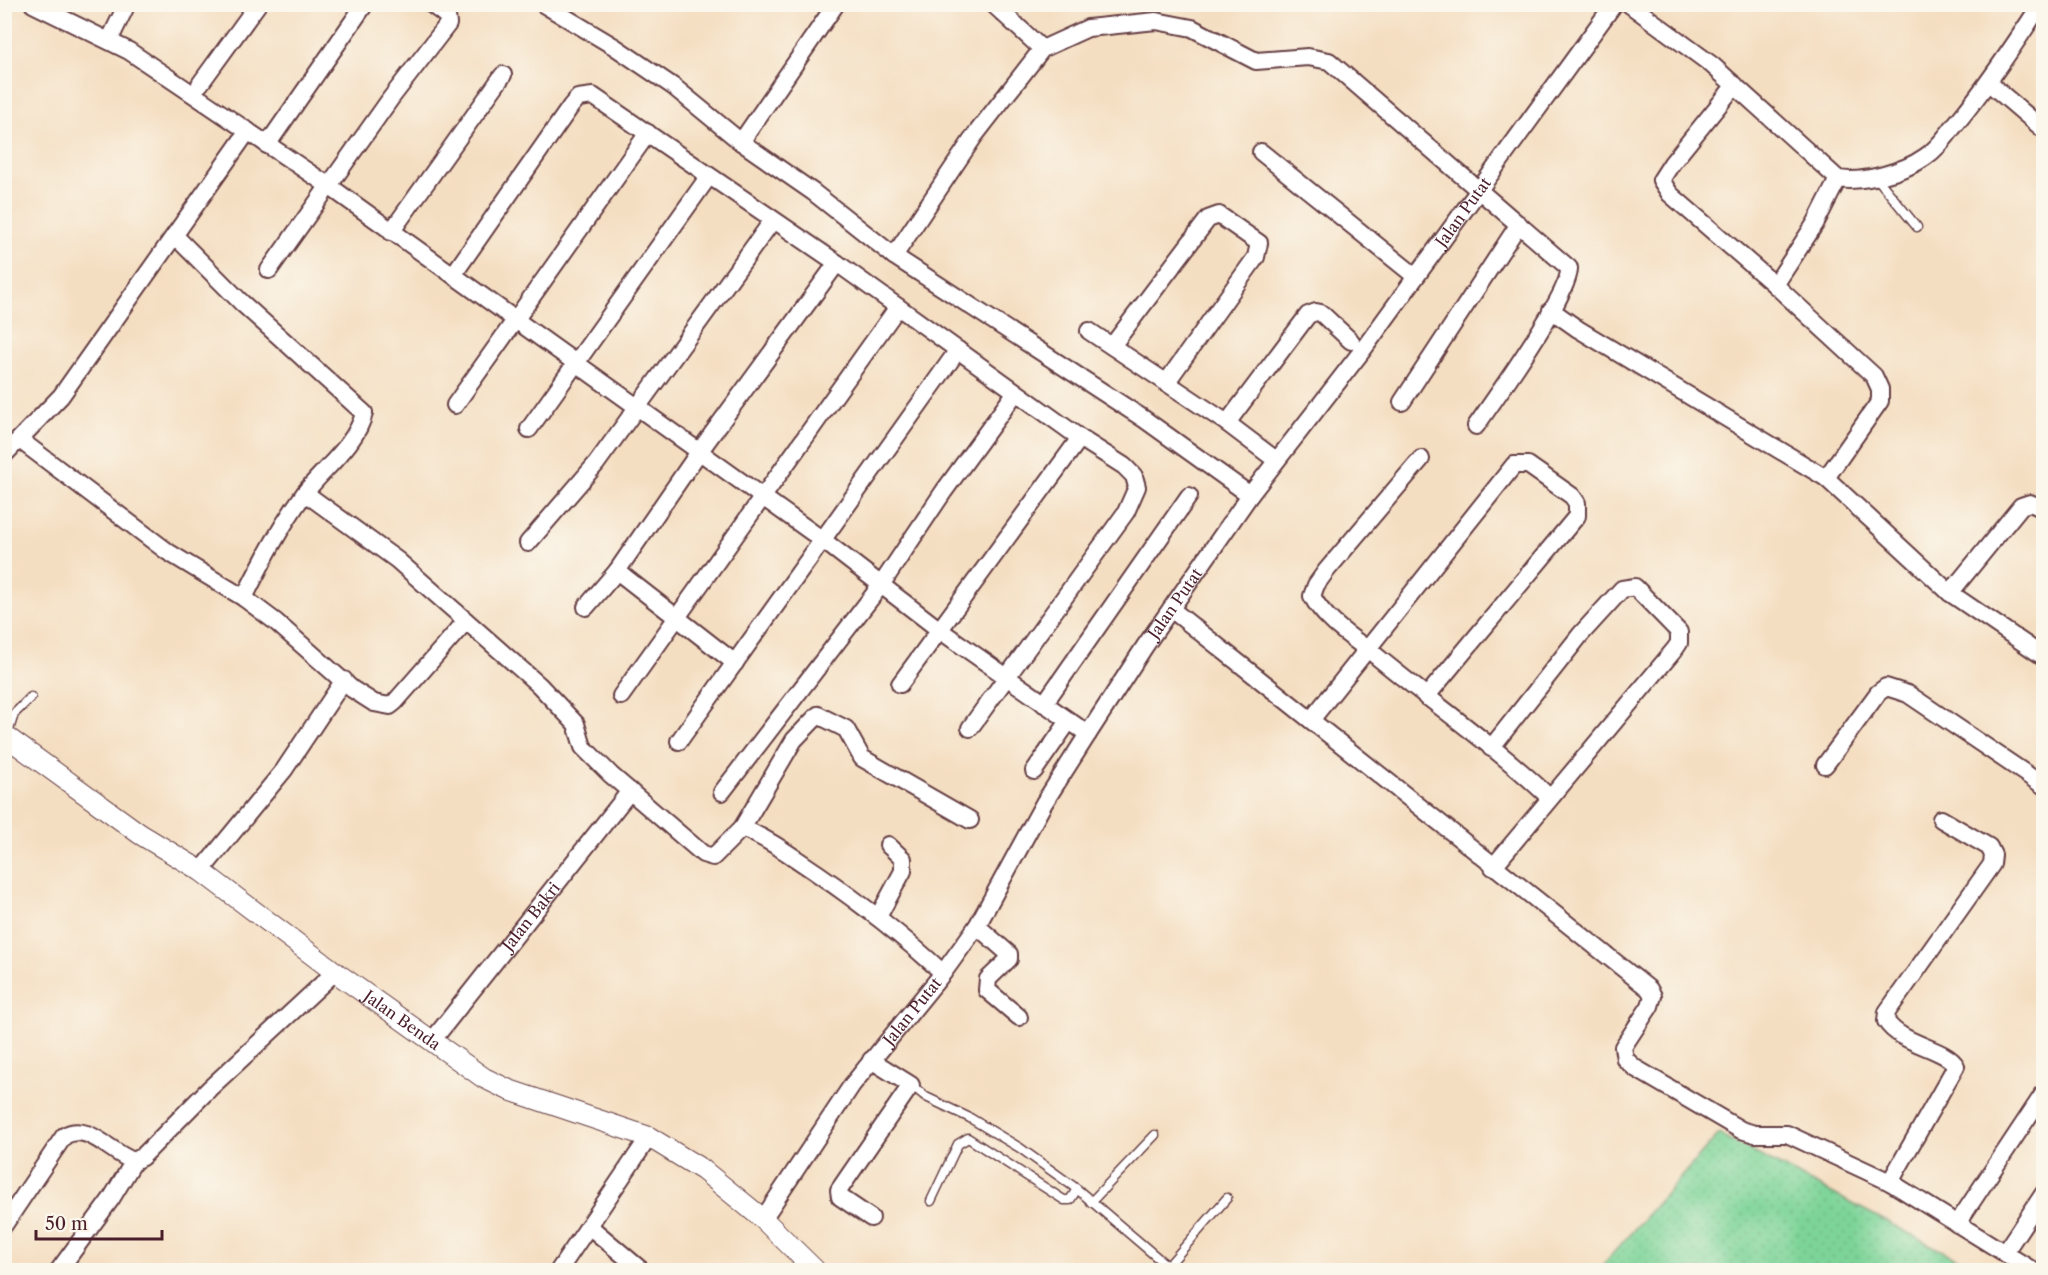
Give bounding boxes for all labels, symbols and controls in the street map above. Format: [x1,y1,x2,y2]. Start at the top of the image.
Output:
street label: Jalan Putat [1429,173,1495,253]
street label: Jalan Putat [1142,564,1206,645]
street label: Jalan Bakri [496,878,564,957]
street label: Jalan Putat [877,973,946,1051]
street label: Jalan Benda [358,984,445,1054]
scale bar [36,1203,162,1241]
text: 50 m [45,1213,88,1235]

